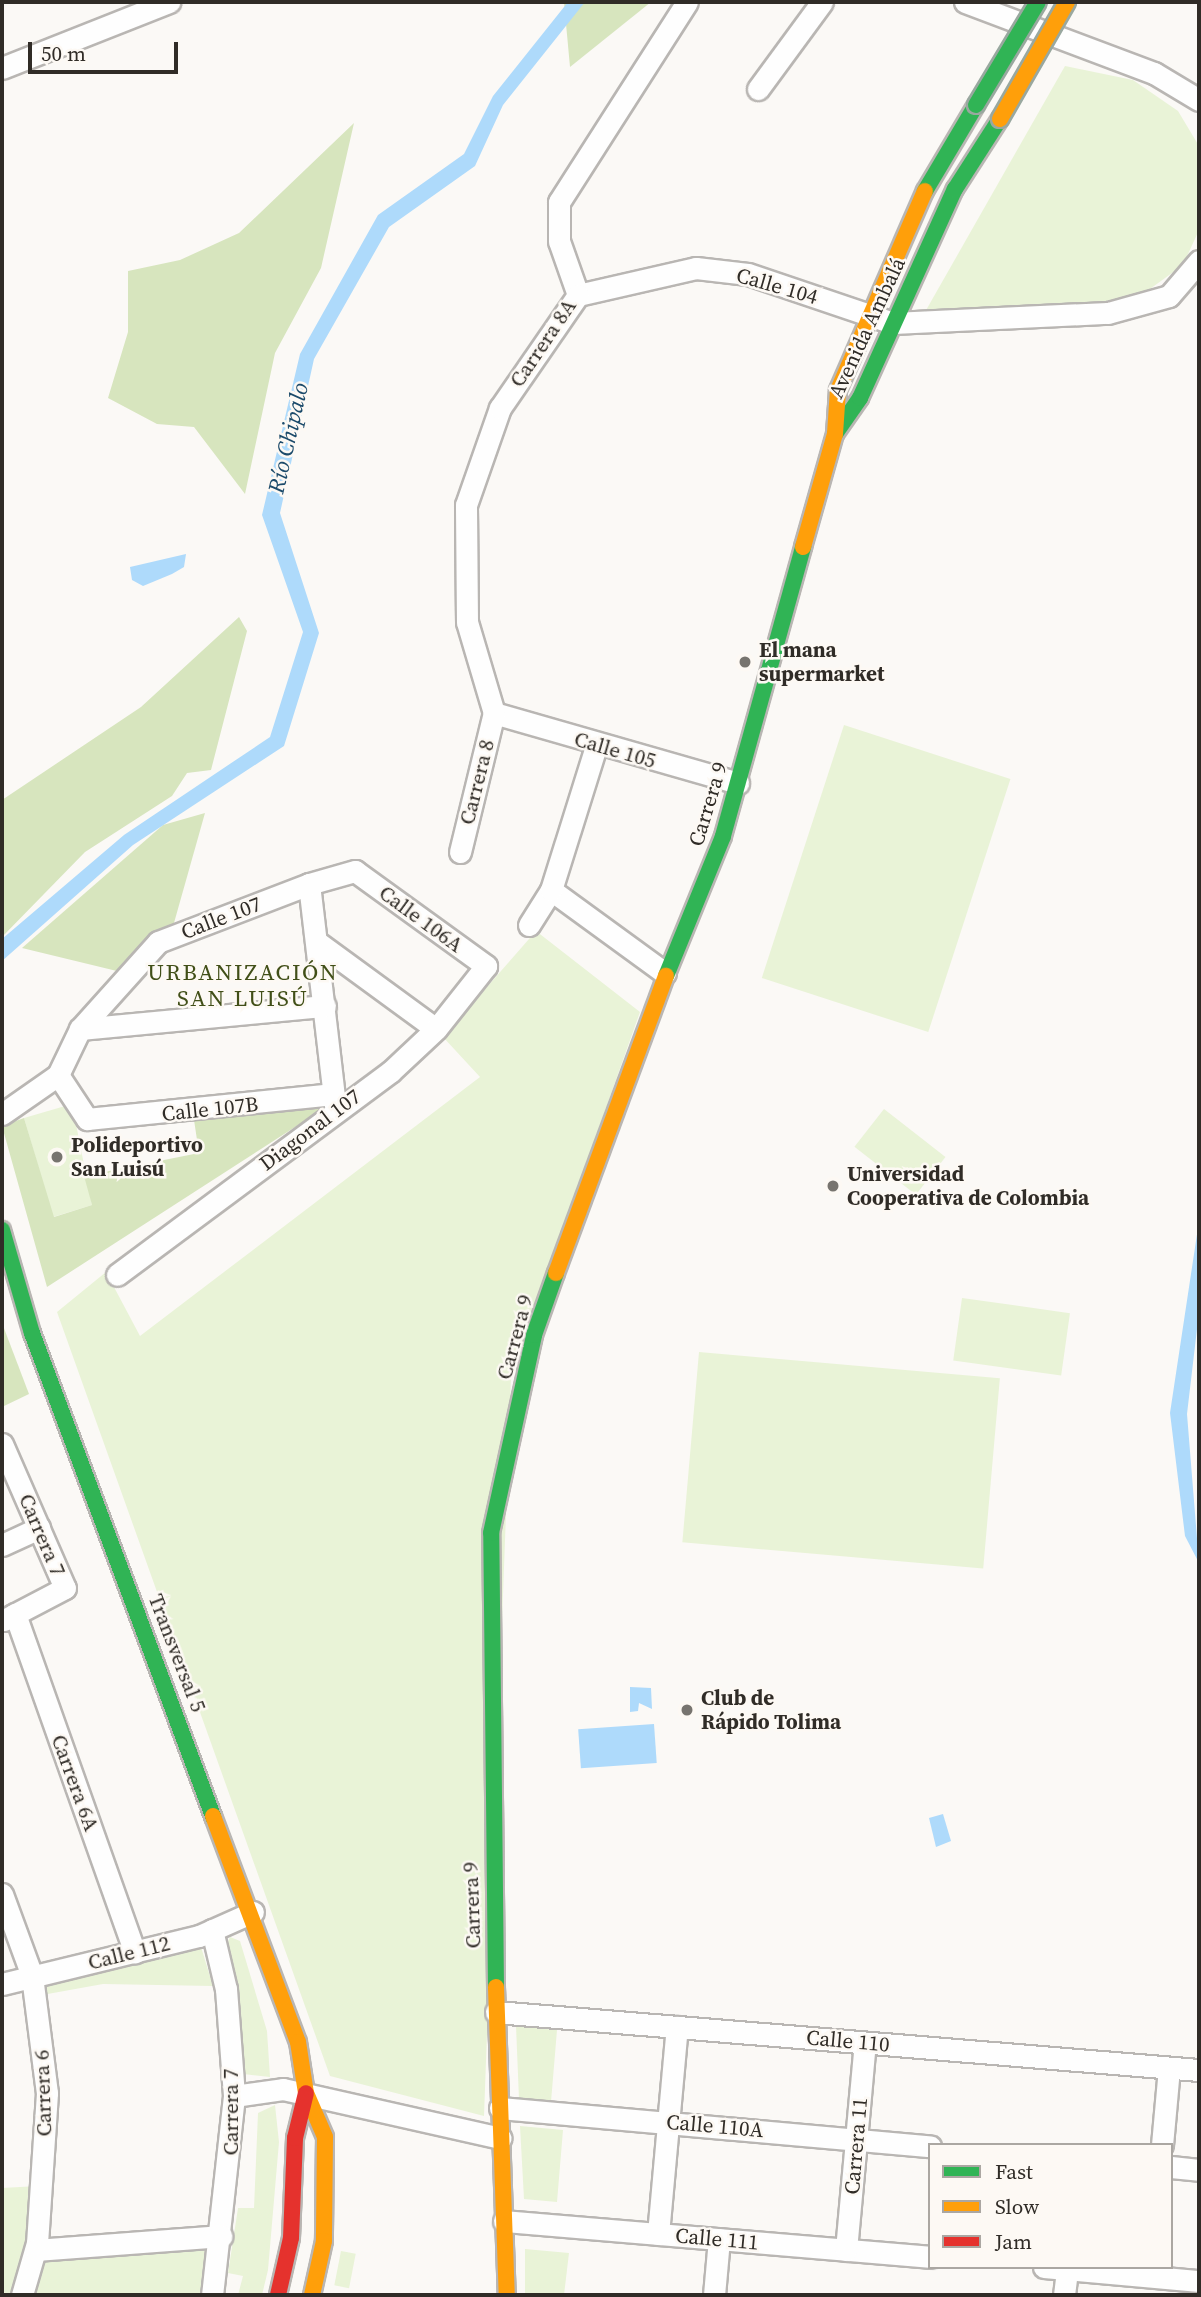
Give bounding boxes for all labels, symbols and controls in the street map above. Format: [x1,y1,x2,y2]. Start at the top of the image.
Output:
scale bar [32,28,182,72]
text: 50 m [41,39,86,68]
street label: Avenida Ambalá [823,254,911,402]
street label: Calle 104 [733,262,821,310]
street label: Carrera 8A [504,294,582,392]
water label: Río Chipalo [262,380,314,496]
place label: El mana supermarket [759,637,885,687]
marker: El mana supermarket [737,654,753,670]
street label: Calle 105 [571,726,659,774]
street label: Carrera 8 [454,737,500,827]
street label: Carrera 9 [683,759,733,849]
street label: Calle 106A [374,880,468,958]
street label: Calle 107 [177,891,265,945]
district label: URBANIZACIÓN SAN LUISÚ [149,958,337,1012]
street label: Diagonal 107 [255,1084,365,1176]
street label: Calle 107B [161,1091,259,1127]
place label: Polideportivo San Luisú [71,1132,203,1182]
marker: Polideportivo San Luisú [49,1149,65,1165]
place label: Universidad Cooperativa de Colombia [847,1161,1089,1211]
marker: Universidad Cooperativa de Colombia [825,1178,841,1194]
street label: Carrera 9 [492,1292,538,1382]
street label: Carrera 7 [13,1490,71,1580]
street label: Transversal 5 [143,1591,211,1715]
place label: Club de Rápido Tolima [701,1685,841,1735]
marker: Club de Rápido Tolima [679,1702,695,1718]
street label: Carrera 6A [46,1731,104,1835]
street label: Carrera 9 [458,1861,486,1949]
street label: Calle 112 [85,1931,173,1975]
street label: Calle 110 [805,2025,891,2057]
street label: Carrera 6 [29,2049,57,2137]
street label: Carrera 7 [218,2069,244,2155]
street label: Carrera 11 [839,2096,873,2196]
street label: Calle 110A [665,2109,765,2143]
legend [928,2143,1173,2269]
text: Fast [995,2157,1033,2186]
text: Slow [995,2192,1039,2221]
street label: Calle 111 [674,2223,760,2255]
text: Jam [995,2227,1032,2256]

